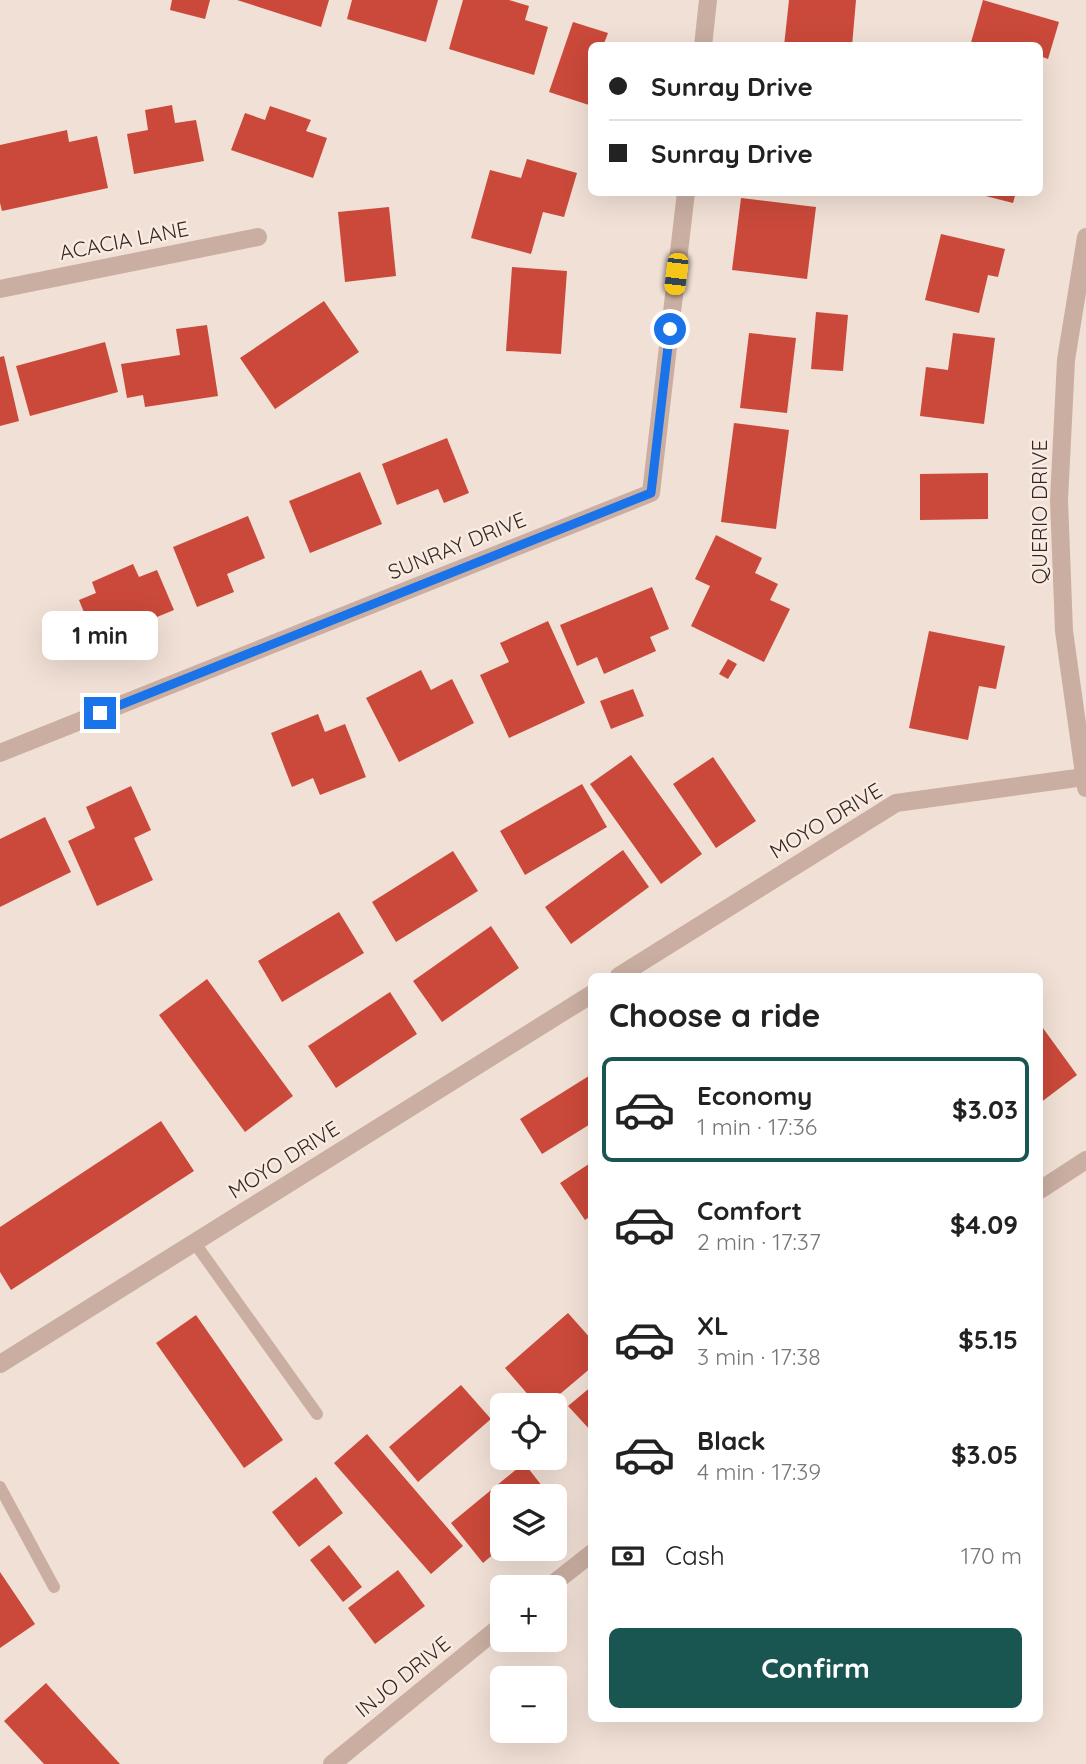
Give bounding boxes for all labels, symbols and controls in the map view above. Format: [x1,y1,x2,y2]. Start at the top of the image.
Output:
text: Sunray Drive [651,70,813,103]
text: Sunray Drive [651,137,813,170]
street label: ACACIA LANE [57,215,191,265]
car [664,252,689,296]
route start [654,313,686,345]
street label: QUERIO DRIVE [1026,440,1052,584]
street label: SUNRAY DRIVE [384,506,529,585]
callout: 1 min [42,612,158,660]
text: 1 min [72,621,128,650]
route end [84,697,116,729]
street label: MOYO DRIVE [765,776,886,864]
text: Choose a ride [609,995,821,1035]
icon: car [613,1078,676,1141]
text: Economy [697,1079,812,1112]
text: $3.03 [952,1093,1018,1126]
text: 1 min · 17:36 [697,1112,817,1141]
street label: MOYO DRIVE [223,1115,344,1204]
icon: car [613,1193,676,1256]
text: Comfort [697,1194,802,1227]
text: $4.09 [950,1208,1018,1241]
text: 2 min · 17:37 [697,1227,821,1256]
icon: car [613,1308,676,1371]
text: XL [697,1309,729,1342]
text: $5.15 [958,1323,1018,1356]
text: 3 min · 17:38 [697,1342,821,1371]
map controls [490,1393,567,1743]
button: locate [490,1393,567,1470]
icon: car [613,1423,676,1486]
text: Black [697,1424,766,1457]
text: $3.05 [951,1438,1018,1471]
text: 4 min · 17:39 [697,1457,821,1486]
button: layers [490,1484,567,1561]
icon: cash [609,1537,647,1575]
text: Cash [665,1539,725,1572]
text: 170 m [961,1541,1022,1570]
button: + [490,1575,567,1652]
button: Confirm [609,1628,1022,1708]
street label: INJO DRIVE [350,1630,455,1722]
button: − [490,1666,567,1743]

